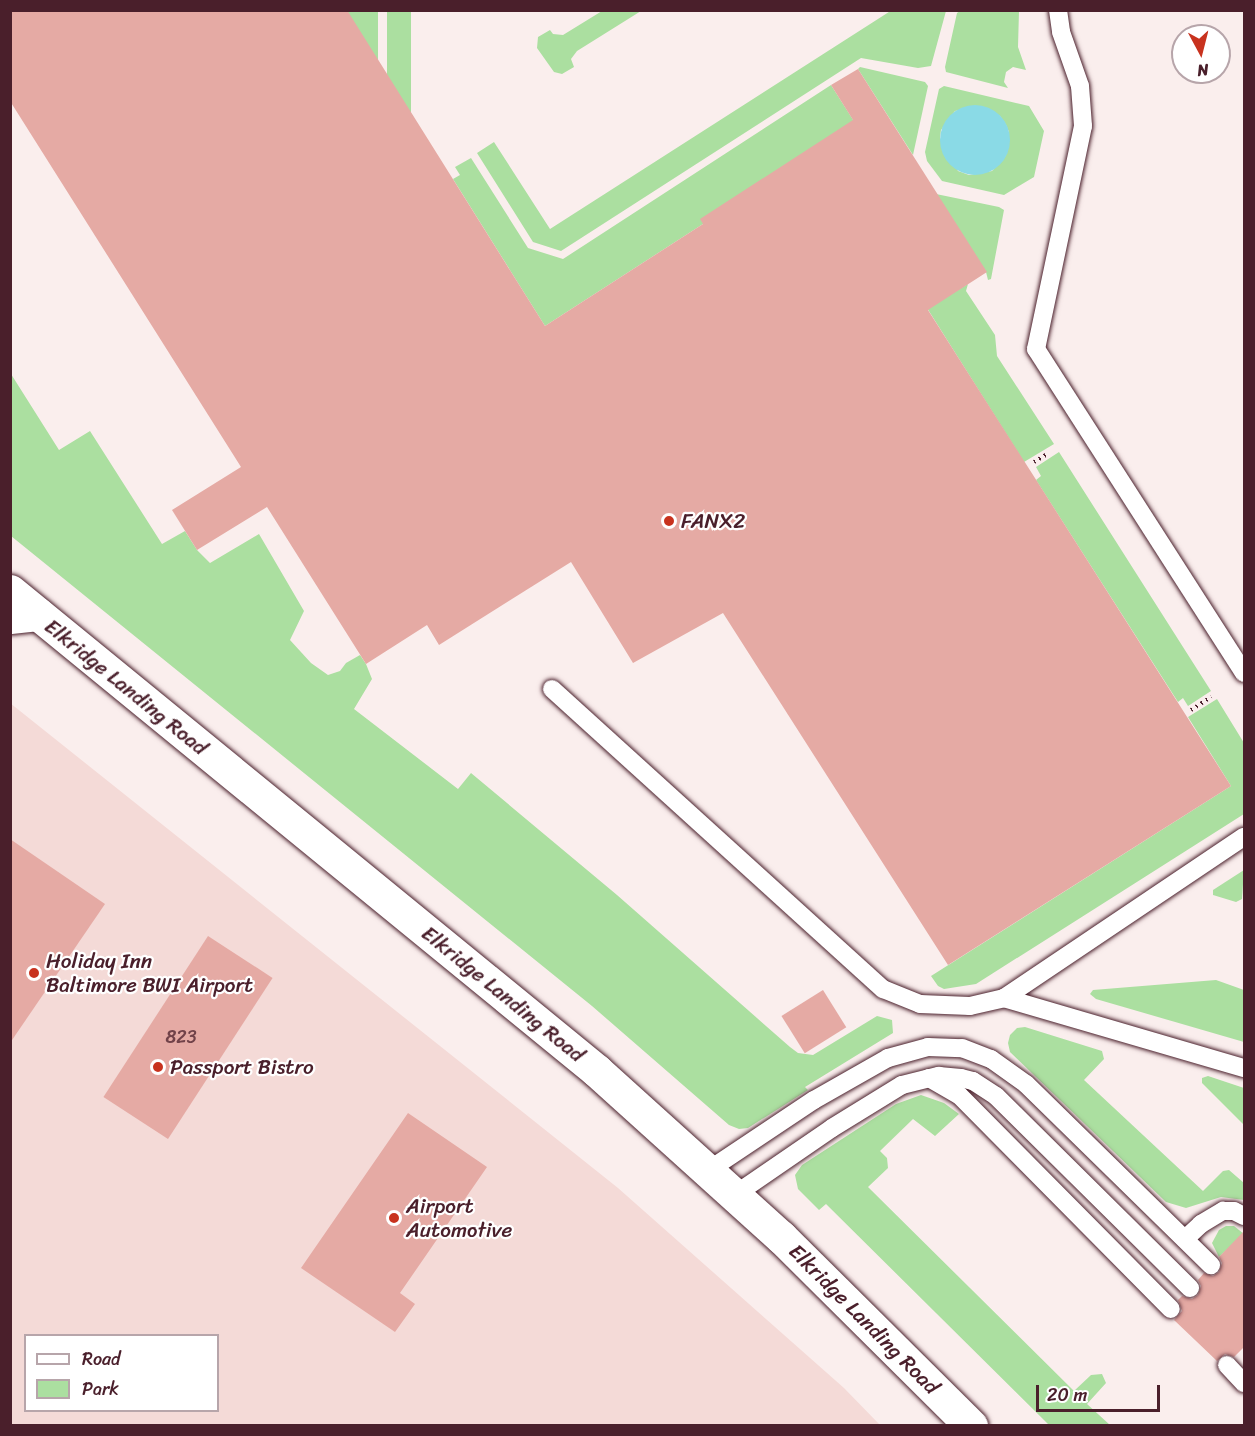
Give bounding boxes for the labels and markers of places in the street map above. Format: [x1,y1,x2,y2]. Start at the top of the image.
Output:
place label: FANX2 [681,508,745,534]
marker: FANX2 [662,514,676,528]
place label: Holiday Inn Baltimore BWI Airport [46,948,253,998]
marker: Holiday Inn Baltimore BWI Airport [27,966,41,980]
place label: Passport Bistro [170,1054,315,1080]
marker: Passport Bistro [151,1060,165,1074]
place label: Airport Automotive [406,1193,512,1243]
marker: Airport Automotive [387,1211,401,1225]

